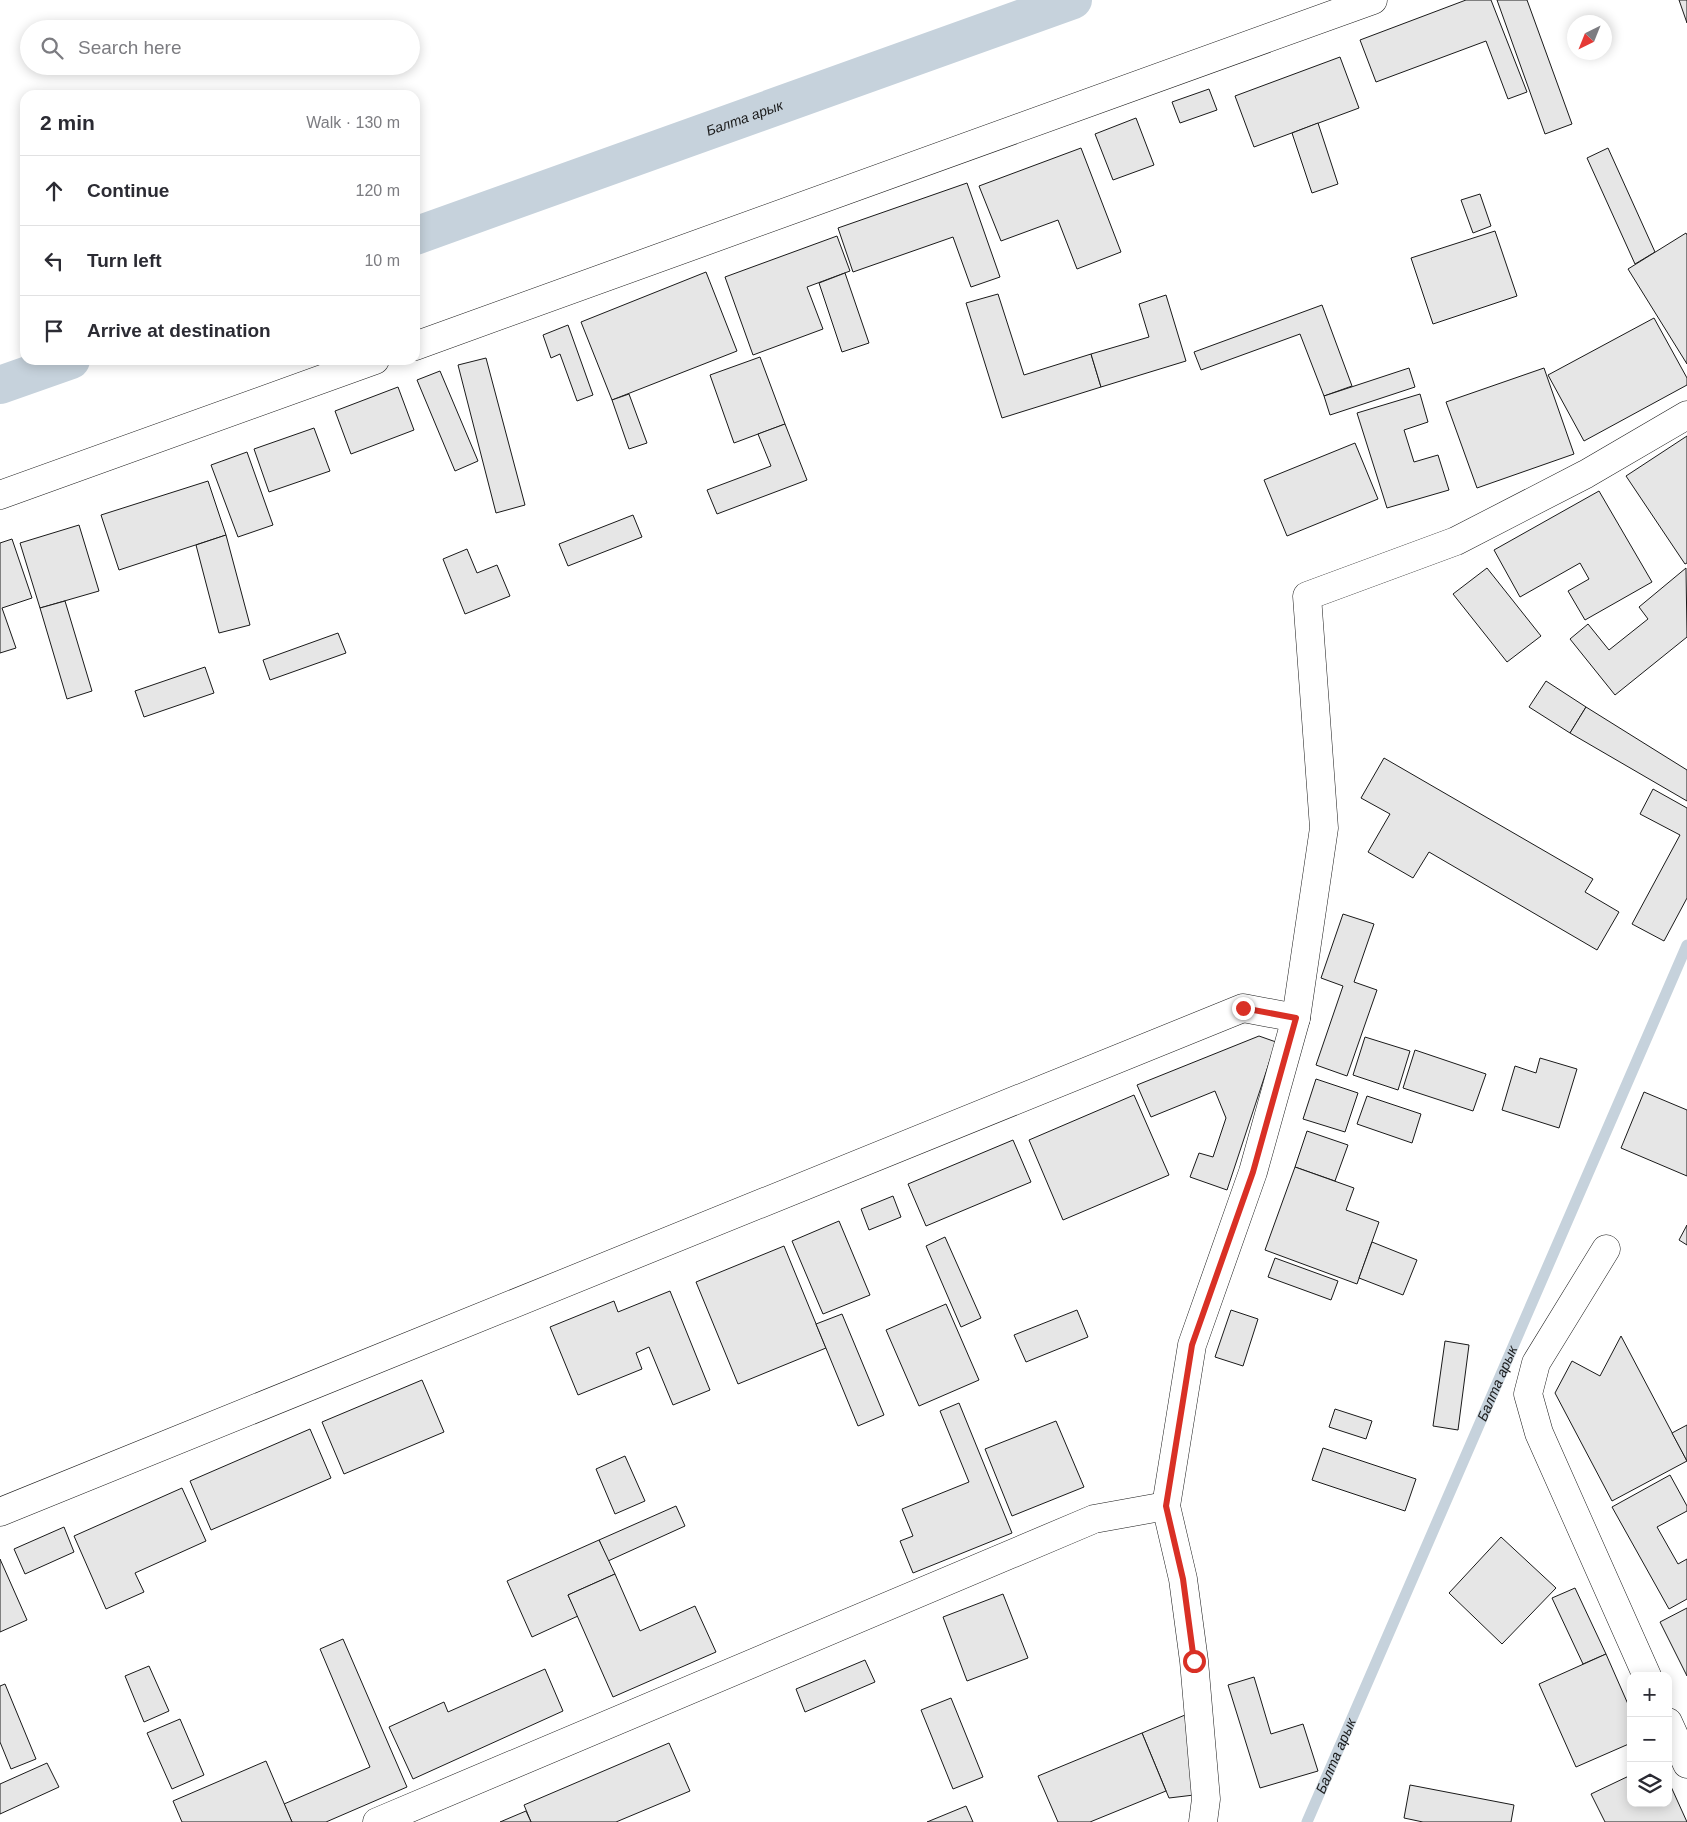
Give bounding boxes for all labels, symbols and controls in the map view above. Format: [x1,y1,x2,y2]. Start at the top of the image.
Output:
north arrow [1567,15,1612,60]
search box [20,20,420,75]
icon: search [38,34,66,62]
text: Search here [78,37,182,58]
water label: Балта арык [704,96,786,139]
text: 2 min [40,111,95,134]
text: Walk · 130 m [306,114,400,131]
icon: ahead [40,177,68,205]
text: Continue [87,180,169,201]
text: 120 m [356,182,400,199]
icon: left [40,247,68,275]
text: Turn left [87,250,162,271]
text: 10 m [364,252,400,269]
icon: arrive [40,317,68,345]
text: Arrive at destination [87,320,271,341]
route end [1232,997,1255,1020]
water label: Балта арык [1474,1342,1521,1423]
route start [1183,1650,1206,1673]
map controls [1627,1672,1672,1807]
button: + [1627,1672,1672,1717]
water label: Балта арык [1312,1715,1359,1796]
button: − [1627,1717,1672,1762]
button: layers [1627,1762,1672,1807]

